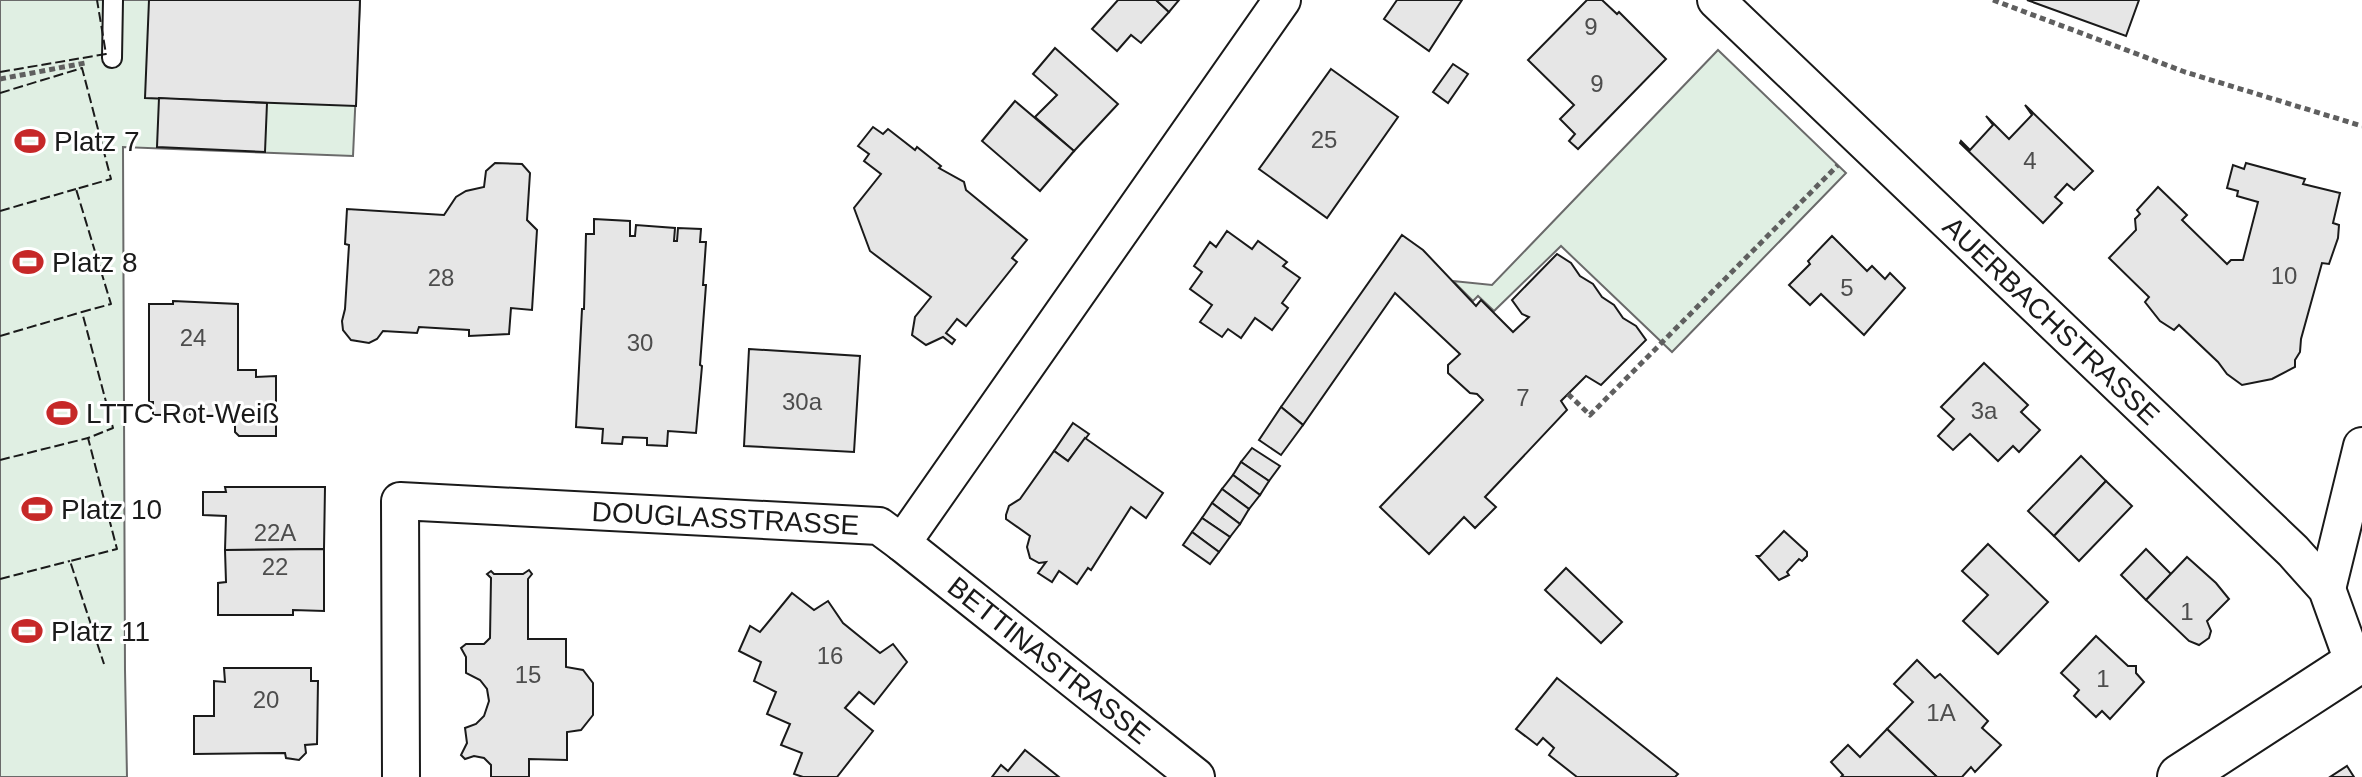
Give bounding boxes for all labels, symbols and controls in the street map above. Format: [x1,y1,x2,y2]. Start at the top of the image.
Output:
house number: 9 [1584,13,1598,40]
house number: 9 [1590,70,1604,97]
sports icon: Platz 7 [13,124,47,158]
place label: Platz 7 [54,126,140,157]
house number: 25 [1311,126,1337,153]
house number: 4 [2023,147,2037,174]
street label: AUERBACHSTRASSE [1937,210,2166,431]
sports icon: Platz 8 [11,245,45,279]
place label: Platz 8 [52,247,138,278]
house number: 10 [2271,262,2297,289]
house number: 28 [428,264,454,291]
house number: 5 [1840,274,1854,301]
house number: 24 [180,324,206,351]
house number: 30 [627,329,653,356]
house number: 7 [1516,384,1530,411]
house number: 30a [782,388,823,415]
sports icon: LTTC Rot-Weiß [45,396,79,430]
house number: 3a [1971,397,1998,424]
place label: LTTC Rot-Weiß [86,398,279,429]
sports icon: Platz 10 [20,492,54,526]
place label: Platz 10 [61,494,162,525]
street label: DOUGLASSTRASSE [591,496,860,540]
house number: 22A [254,519,296,546]
house number: 22 [262,553,288,580]
street label: BETTINASTRASSE [942,570,1156,750]
house number: 1 [2180,598,2194,625]
sports icon: Platz 11 [10,614,44,648]
place label: Platz 11 [51,616,150,647]
house number: 16 [817,642,843,669]
house number: 15 [515,661,541,688]
house number: 1 [2096,665,2110,692]
house number: 20 [253,686,279,713]
house number: 1A [1926,699,1956,726]

